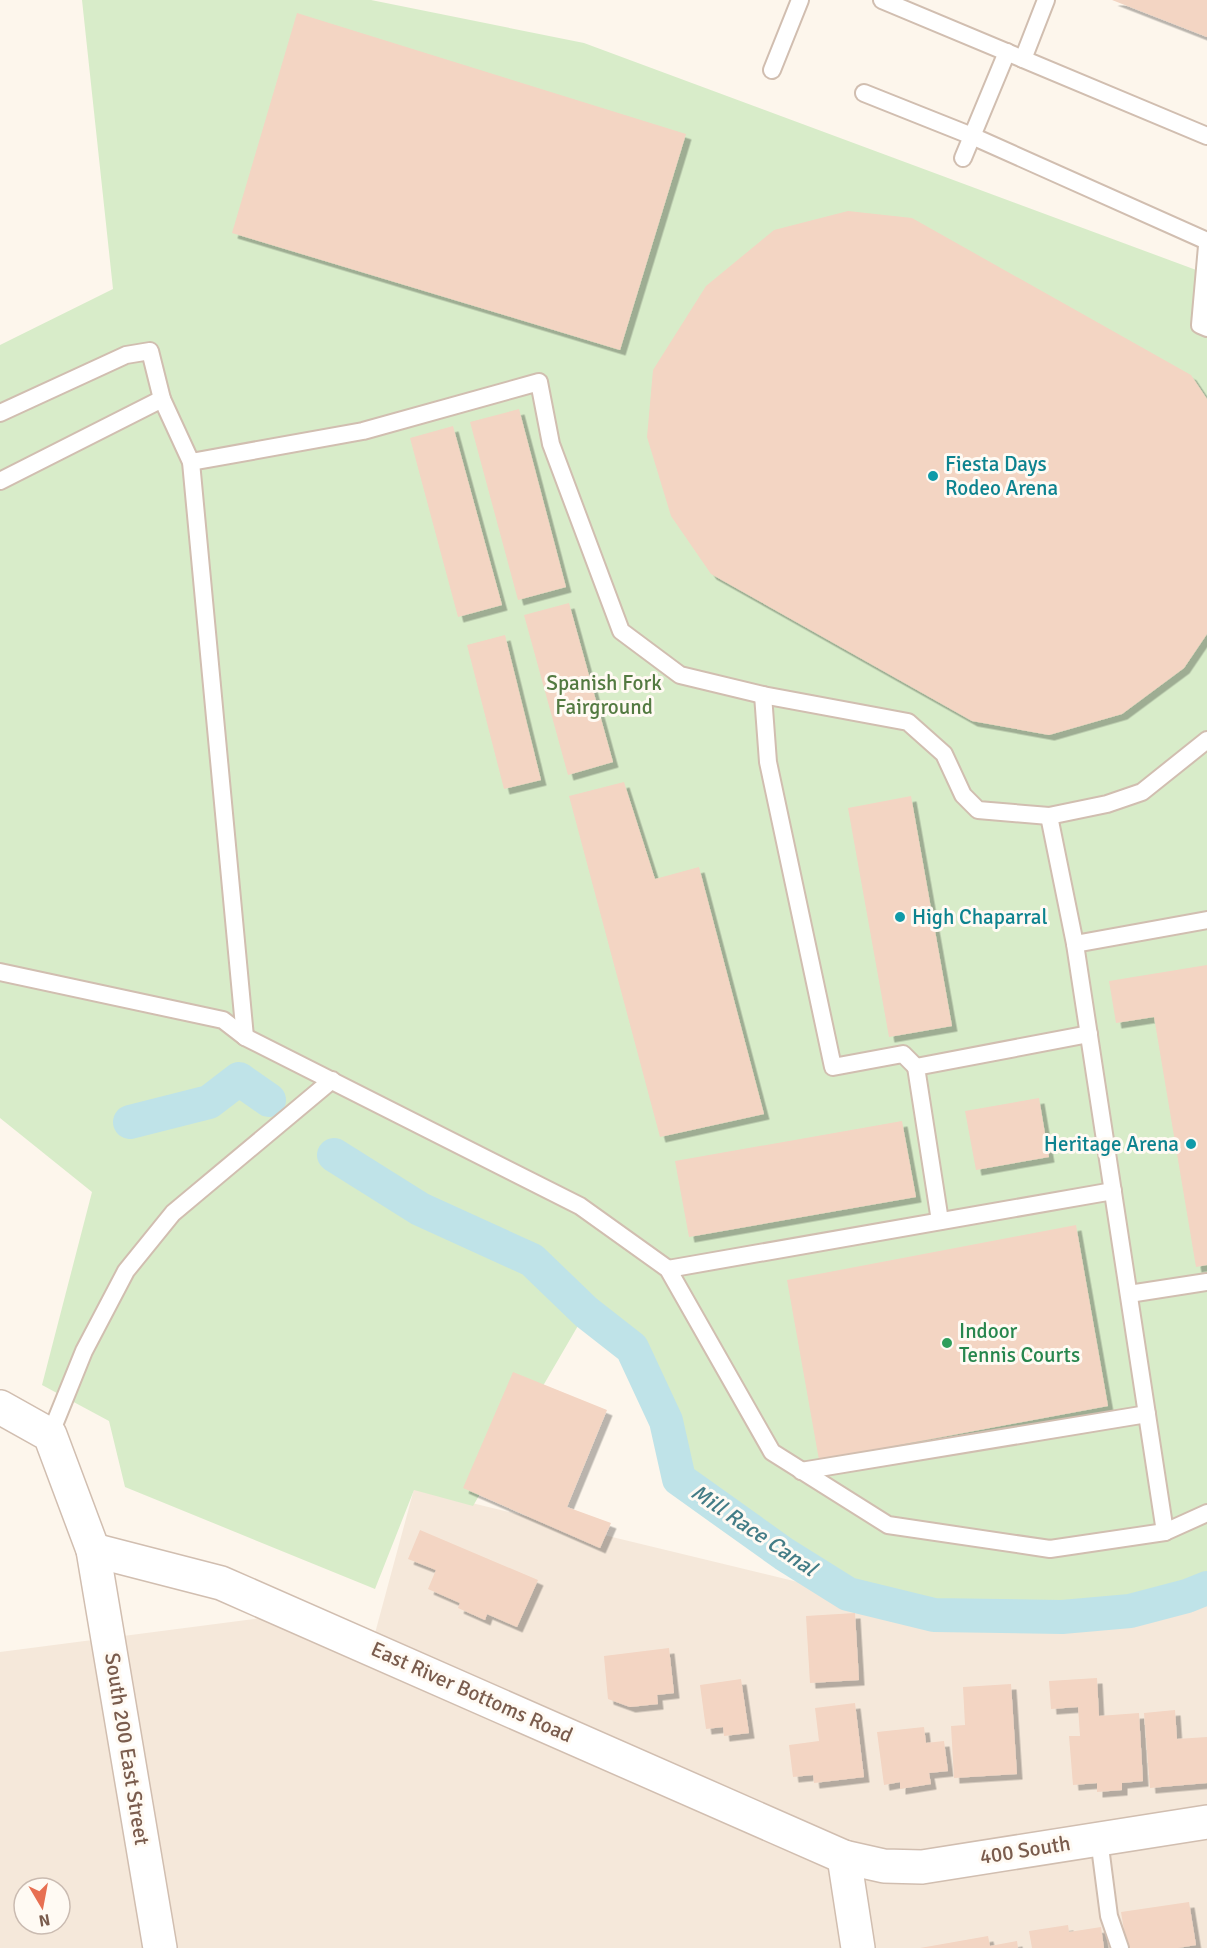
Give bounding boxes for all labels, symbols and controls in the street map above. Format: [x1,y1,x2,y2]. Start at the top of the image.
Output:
place label: Fiesta Days Rodeo Arena [945,451,1058,501]
marker: Fiesta Days Rodeo Arena [926,469,940,483]
park label: Spanish Fork Fairground [546,670,662,720]
place label: High Chaparral [912,904,1048,930]
marker: High Chaparral [893,910,907,924]
place label: Heritage Arena [1044,1131,1179,1157]
marker: Heritage Arena [1184,1137,1198,1151]
place label: Indoor Tennis Courts [959,1318,1080,1368]
marker: Indoor Tennis Courts [940,1336,954,1350]
water label: Mill Race Canal [686,1478,823,1583]
street label: East River Bottoms Road [367,1636,577,1748]
street label: South 200 East Street [99,1651,155,1847]
street label: 400 South [978,1830,1072,1870]
north arrow [12,1876,72,1936]
text: N [37,1909,52,1931]

